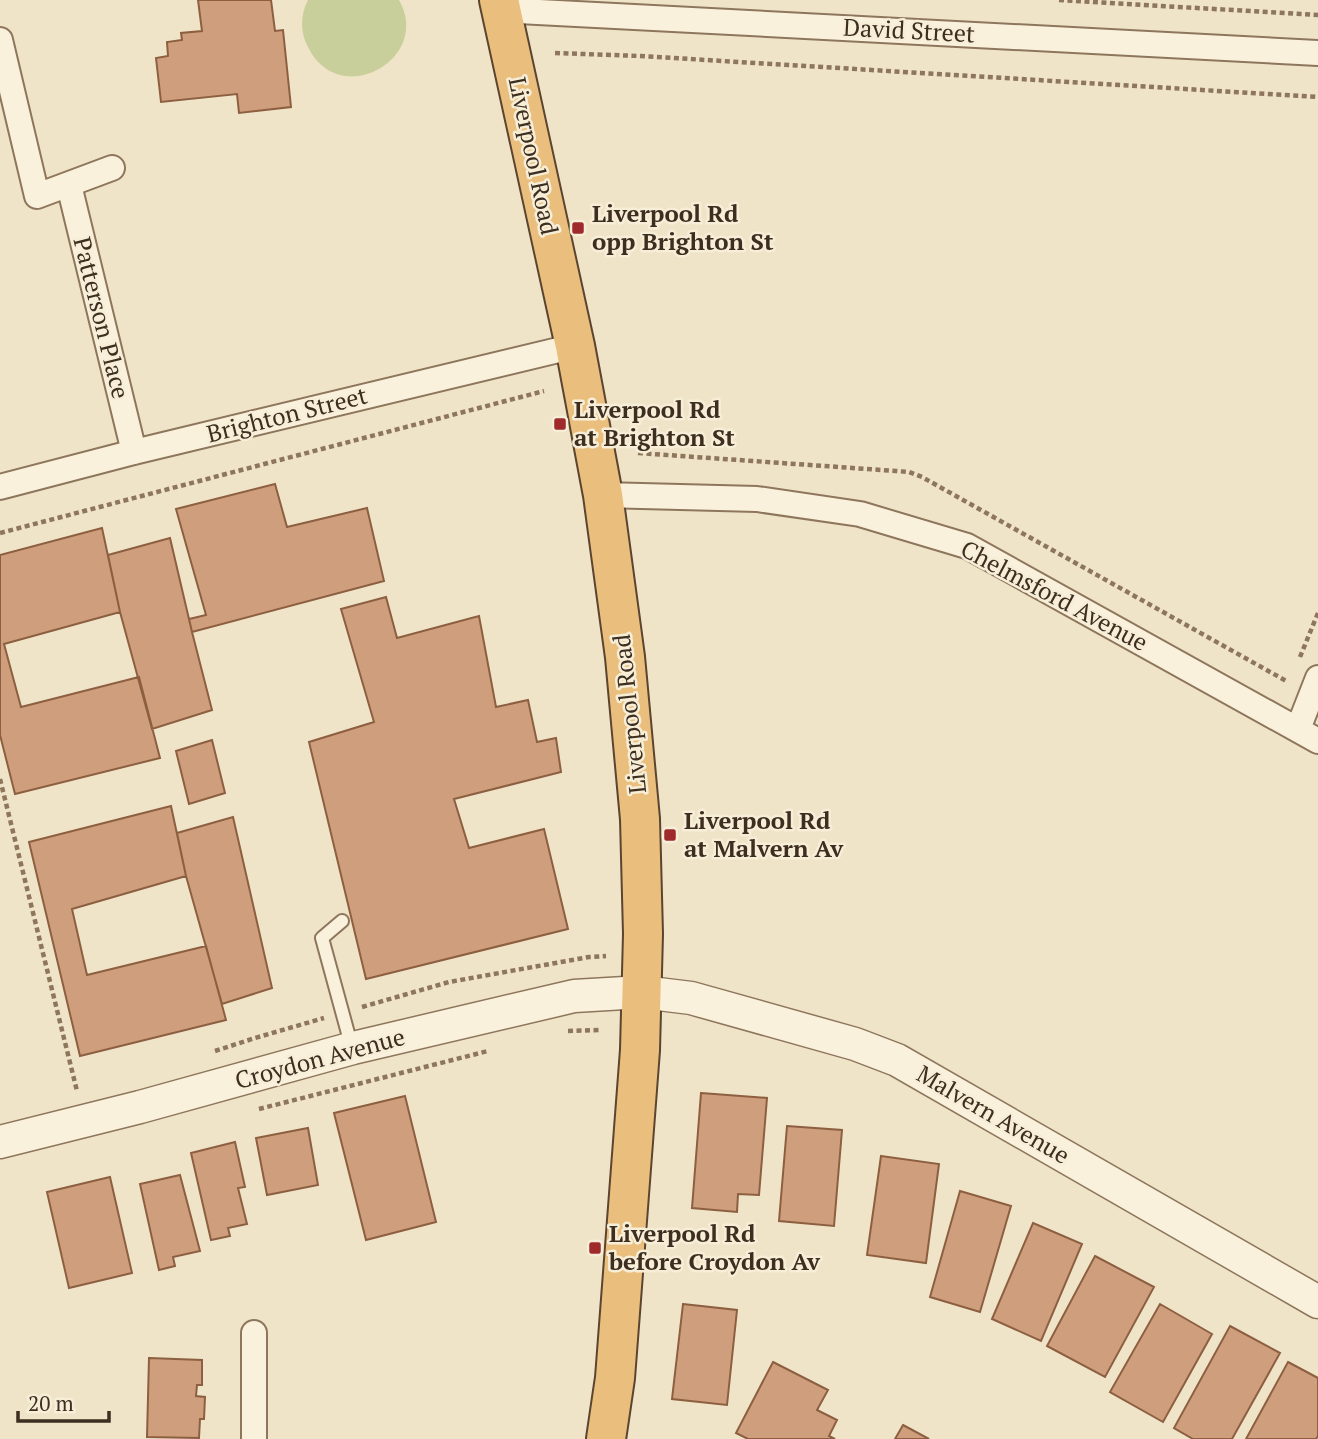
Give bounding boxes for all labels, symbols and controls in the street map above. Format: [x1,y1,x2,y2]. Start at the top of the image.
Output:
street label: David Street [842,11,976,49]
street label: Liverpool Road [502,74,566,237]
place label: Liverpool Rd opp Brighton St [592,197,774,257]
marker: Liverpool Rd opp Brighton St [570,220,586,236]
street label: Patterson Place [66,233,138,402]
street label: Brighton Street [203,379,370,449]
place label: Liverpool Rd at Brighton St [574,393,735,453]
marker: Liverpool Rd at Brighton St [552,416,568,432]
street label: Chelmsford Avenue [955,532,1154,658]
street label: Liverpool Road [605,633,653,795]
place label: Liverpool Rd at Malvern Av [684,804,844,864]
marker: Liverpool Rd at Malvern Av [662,827,678,843]
street label: Croydon Avenue [231,1020,408,1096]
street label: Malvern Avenue [911,1057,1076,1171]
place label: Liverpool Rd before Croydon Av [608,1217,821,1277]
marker: Liverpool Rd before Croydon Av [587,1240,603,1256]
scale bar [18,1380,108,1424]
text: 20 m [28,1389,74,1417]

